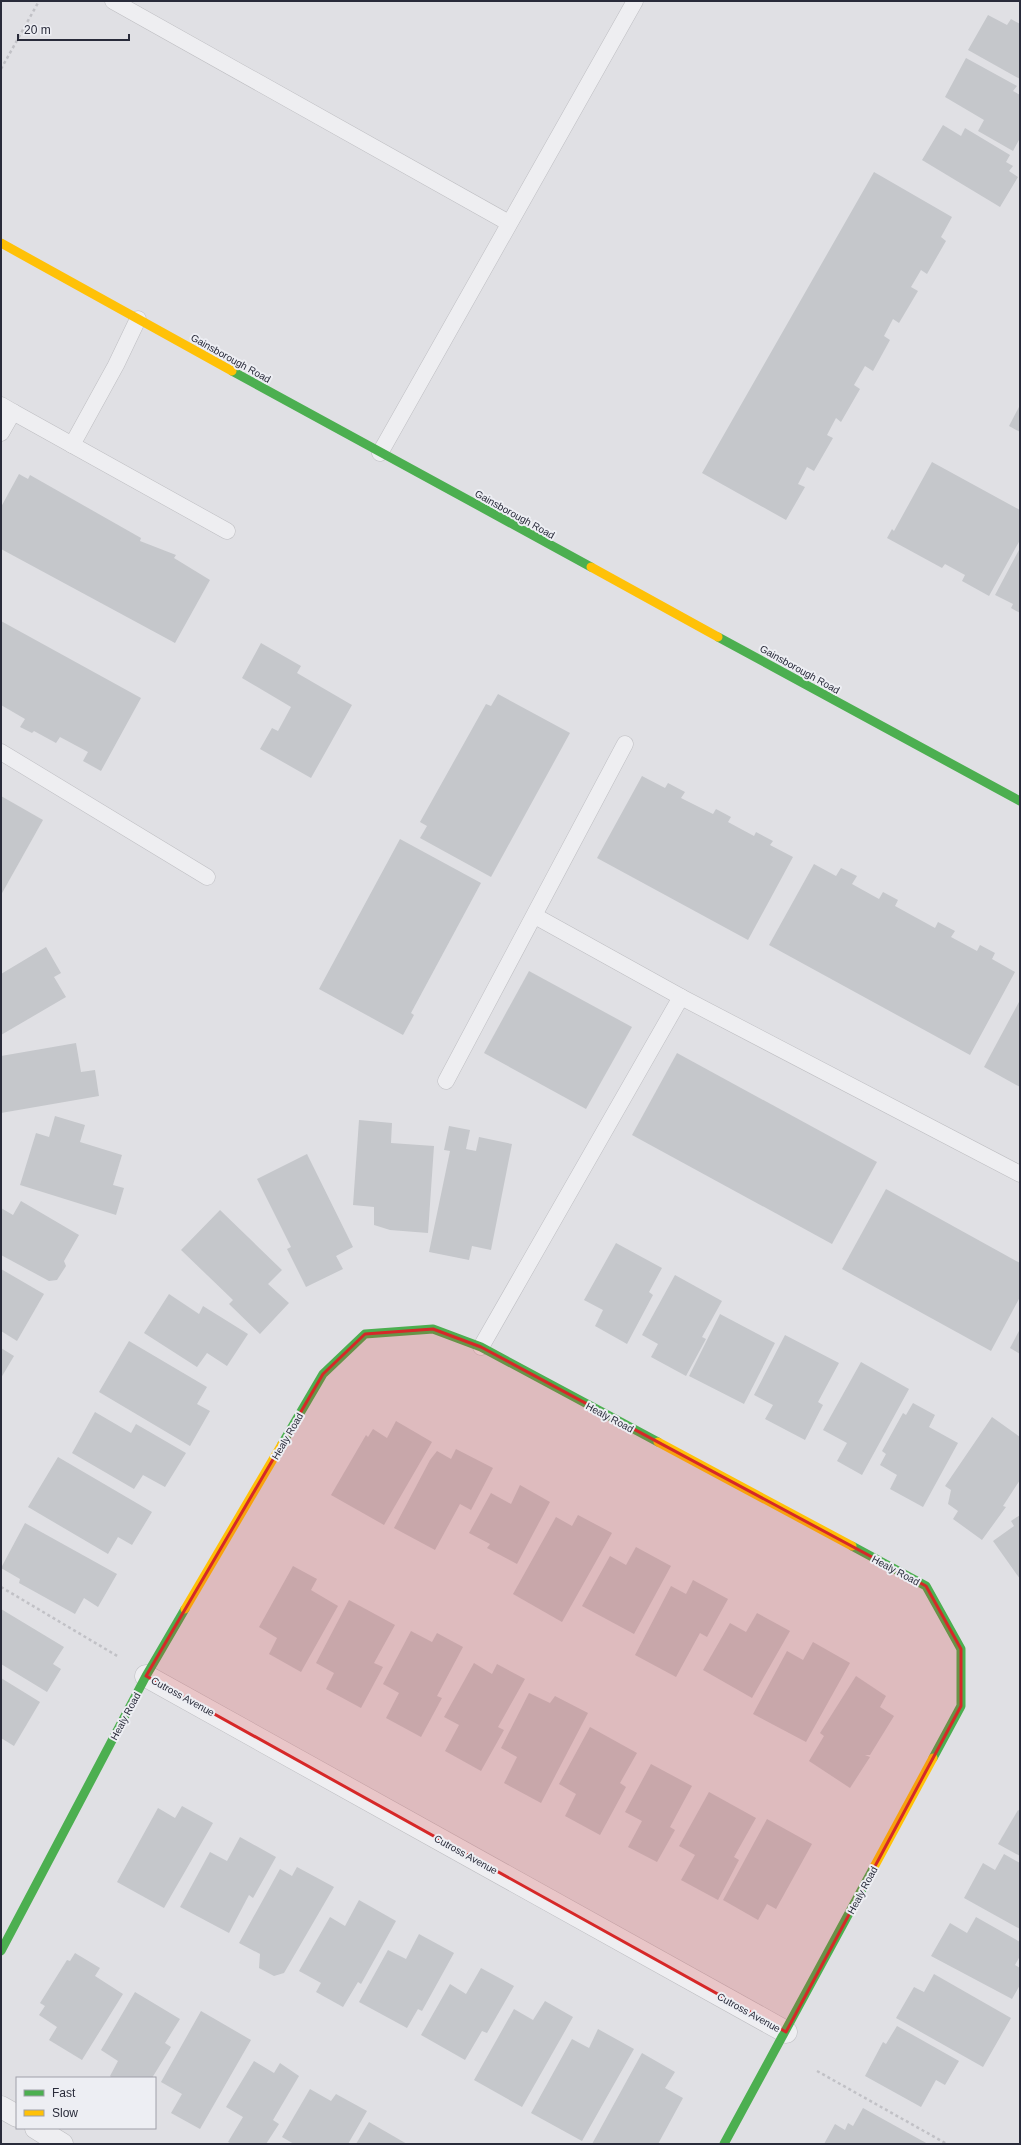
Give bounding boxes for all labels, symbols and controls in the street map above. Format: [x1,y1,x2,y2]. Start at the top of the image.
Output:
scale bar [18,16,129,42]
text: 20 m [24,23,51,37]
street label: Gainsborough Road [189,332,273,385]
street label: Gainsborough Road [473,488,557,541]
street label: Gainsborough Road [758,643,842,696]
street label: Healy Road [584,1400,635,1435]
street label: Healy Road [270,1411,305,1462]
street label: Healy Road [870,1553,921,1588]
street label: Cutross Avenue [149,1675,217,1719]
street label: Healy Road [108,1691,143,1742]
street label: Cutross Avenue [432,1833,500,1877]
street label: Healy Road [845,1865,880,1916]
street label: Cutross Avenue [715,1991,783,2035]
legend [16,2077,156,2129]
text: Fast [52,2086,76,2100]
text: Slow [52,2106,78,2120]

